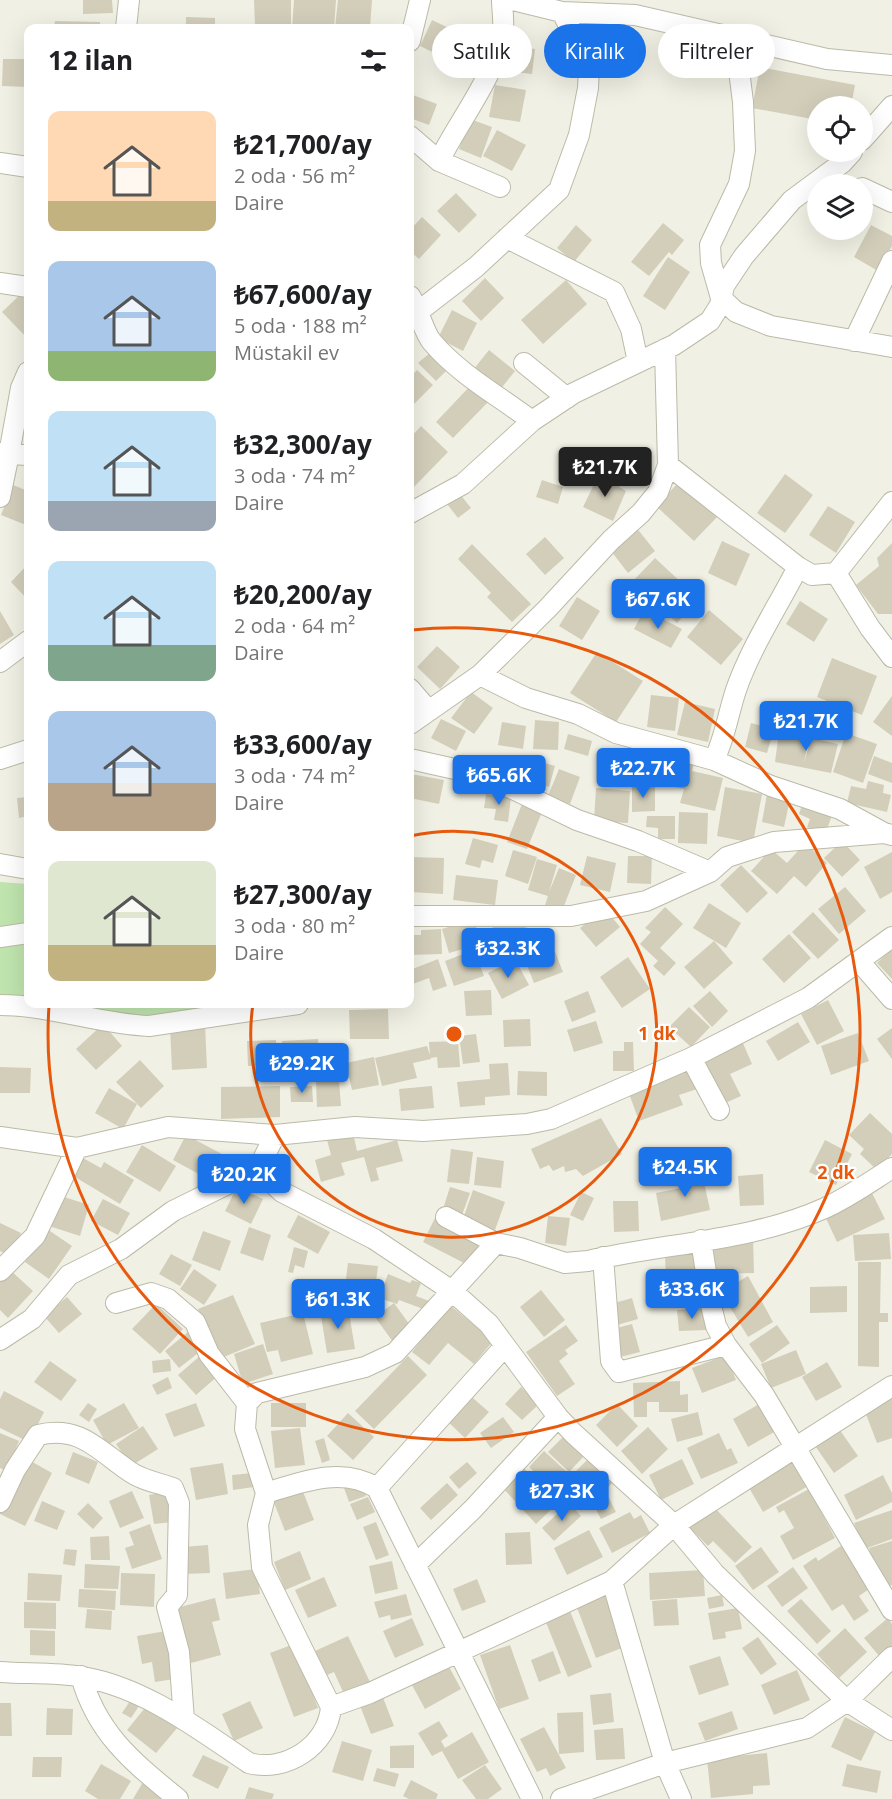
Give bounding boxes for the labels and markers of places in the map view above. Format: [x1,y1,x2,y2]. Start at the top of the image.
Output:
pin: ₺21.7K [556,447,654,498]
pin: ₺67.6K [609,579,707,630]
pin: ₺21.7K [757,701,855,752]
pin: ₺22.7K [594,748,692,799]
pin: ₺65.6K [450,755,548,806]
pin: ₺32.3K [459,928,557,979]
centre of rings [444,1024,464,1044]
pin: ₺29.2K [253,1043,351,1094]
pin: ₺24.5K [636,1147,734,1198]
pin: ₺20.2K [195,1154,293,1205]
pin: ₺33.6K [643,1269,741,1320]
pin: ₺61.3K [289,1279,387,1330]
pin: ₺27.3K [513,1471,611,1522]

